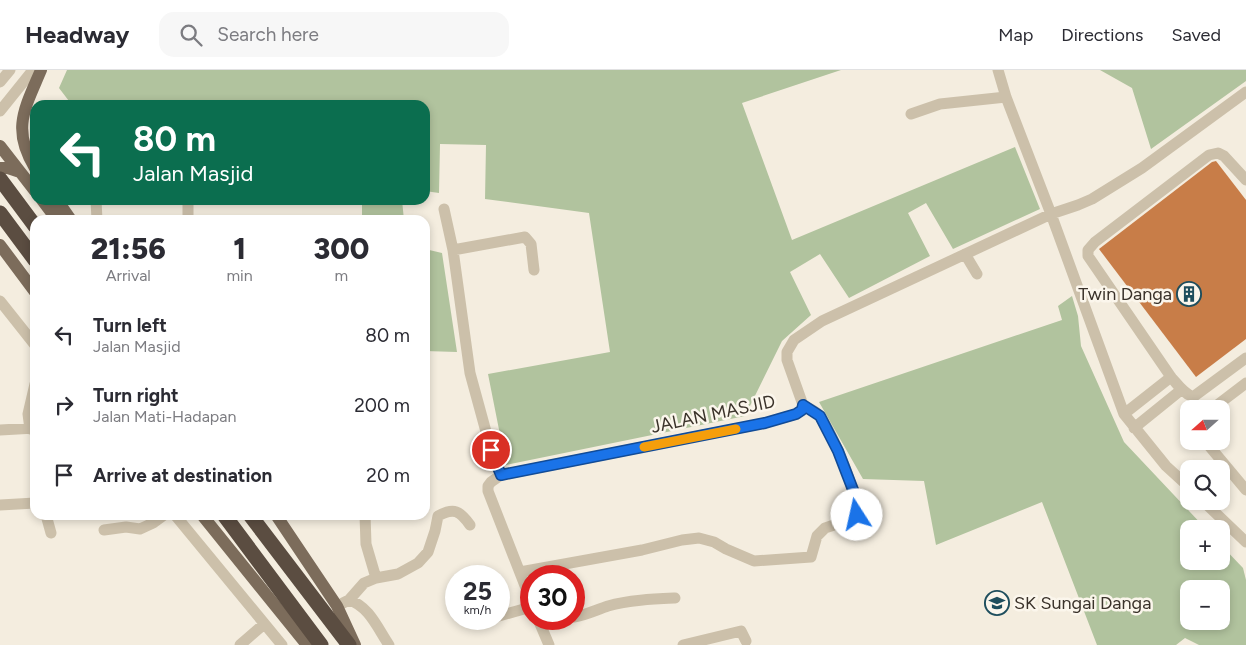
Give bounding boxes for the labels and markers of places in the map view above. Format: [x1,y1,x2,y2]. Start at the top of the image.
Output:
building icon: Twin Danga [1176,281,1202,307]
place label: Twin Danga [1078,283,1172,305]
pin [470,429,512,471]
school or university icon: SK Sungai Danga [984,590,1010,616]
place label: SK Sungai Danga [1014,592,1151,614]

